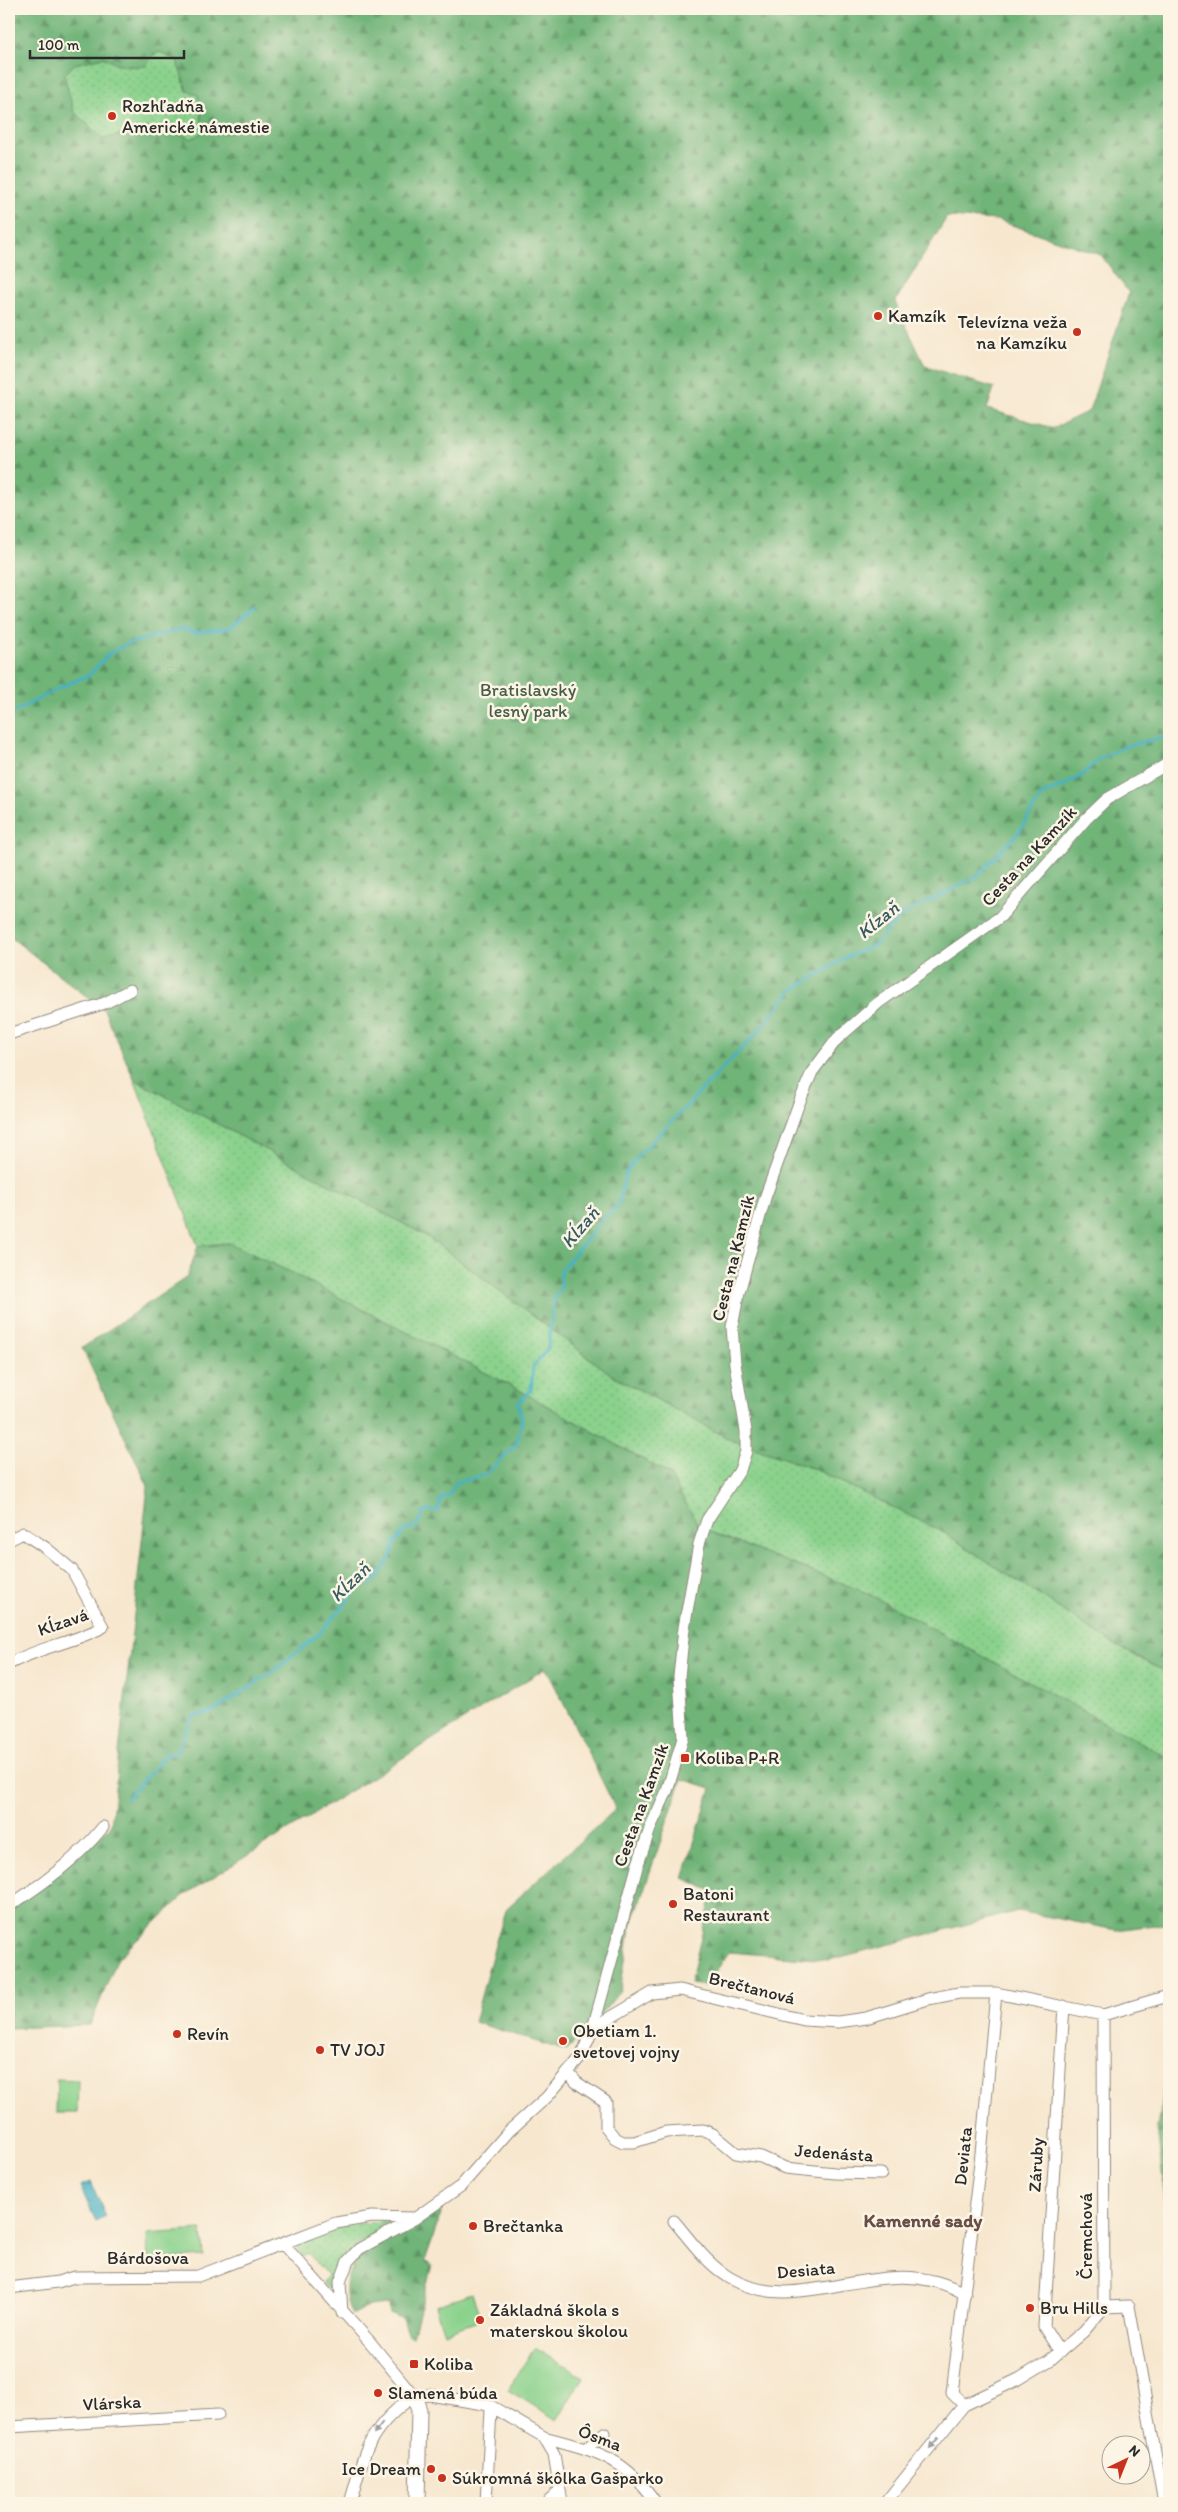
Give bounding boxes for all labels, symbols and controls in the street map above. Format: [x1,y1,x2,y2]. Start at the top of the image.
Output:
scale bar [30,28,184,60]
text: 100 m [38,36,80,54]
place label: Rozhľadňa Americké námestie [122,95,270,138]
marker: Rozhľadňa Americké námestie [106,110,118,122]
place label: Kamzík [888,305,947,327]
marker: Kamzík [872,310,884,322]
place label: Televízna veža na Kamzíku [958,311,1067,354]
marker: Televízna veža na Kamzíku [1071,326,1083,338]
park label: Bratislavský lesný park [480,679,577,722]
street label: Cesta na Kamzík [977,801,1082,911]
water label: Kĺzaň [853,895,904,944]
street label: Cesta na Kamzík [707,1192,760,1324]
water label: Kĺzaň [556,1201,605,1252]
water label: Kĺzaň [325,1557,376,1607]
street label: Kĺzavá [35,1603,92,1641]
street label: Cesta na Kamzík [609,1740,674,1870]
place label: Koliba P+R [695,1747,779,1769]
marker: Koliba P+R [679,1752,691,1764]
place label: Batoni Restaurant [683,1883,770,1926]
marker: Batoni Restaurant [667,1898,679,1910]
street label: Brečtanová [706,1967,798,2010]
place label: Obetiam 1. svetovej vojny [573,2020,680,2063]
place label: Revín [187,2023,229,2045]
marker: Revín [171,2028,183,2040]
marker: Obetiam 1. svetovej vojny [557,2035,569,2047]
place label: TV JOJ [330,2039,386,2061]
marker: TV JOJ [314,2044,326,2056]
street label: Deviata [949,2125,977,2186]
street label: Záruby [1024,2137,1048,2193]
street label: Jedenásta [794,2139,875,2167]
street label: Čremchová [1075,2192,1097,2279]
district label: Kamenné sady [864,2209,983,2232]
place label: Brečtanka [483,2215,564,2237]
marker: Brečtanka [467,2220,479,2232]
street label: Bárdošova [107,2247,190,2269]
street label: Desiata [776,2256,837,2284]
place label: Bru Hills [1040,2297,1108,2319]
place label: Základná škola s materskou školou [490,2299,628,2342]
marker: Bru Hills [1024,2302,1036,2314]
marker: Základná škola s materskou školou [474,2314,486,2326]
place label: Koliba [424,2353,474,2375]
marker: Koliba [408,2358,420,2370]
place label: Slamená búda [388,2382,498,2404]
marker: Slamená búda [372,2387,384,2399]
street label: Vlárska [82,2390,142,2416]
street label: Ôsma [575,2420,625,2457]
one-way arrow [373,2421,384,2434]
north arrow [1100,2434,1150,2484]
one-way arrow [929,2437,940,2450]
text: N [1125,2441,1144,2460]
place label: Ice Dream [341,2458,421,2480]
marker: Ice Dream [425,2463,437,2475]
place label: Súkromná škôlka Gašparko [452,2467,663,2489]
marker: Súkromná škôlka Gašparko [436,2472,448,2484]

